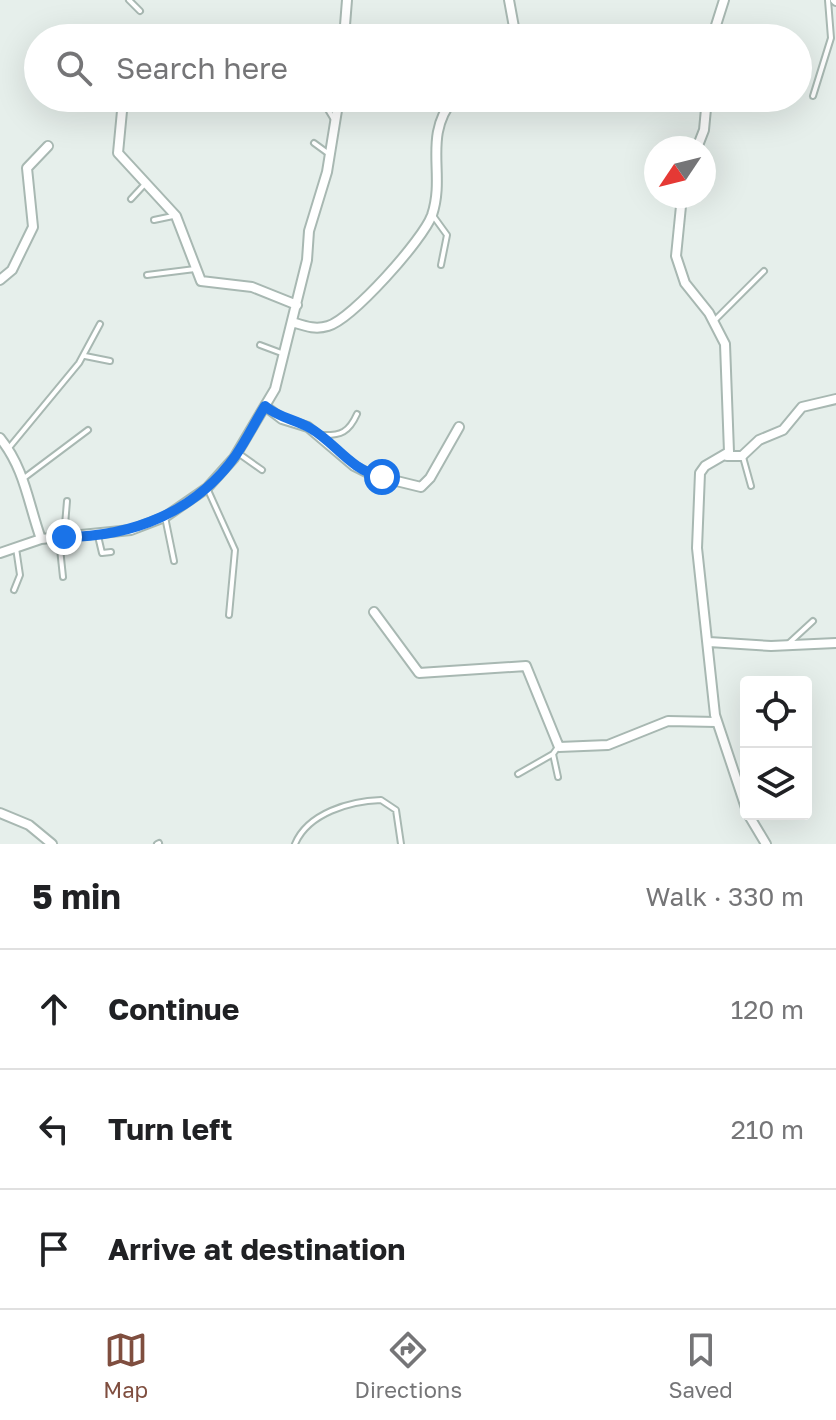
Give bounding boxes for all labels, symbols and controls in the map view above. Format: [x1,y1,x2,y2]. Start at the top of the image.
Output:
search box [24,24,812,112]
icon: search [52,46,96,90]
text: Search here [116,50,288,86]
north arrow [644,136,716,208]
route start [364,459,400,495]
route end [46,519,82,555]
map controls [740,676,812,820]
button: locate [740,676,812,748]
button: layers [740,748,812,820]
text: 5 min [32,876,121,916]
text: Walk · 330 m [646,881,804,912]
icon: ahead [32,987,76,1031]
text: Continue [108,991,239,1027]
text: 120 m [731,994,804,1025]
icon: left [32,1107,76,1151]
text: Turn left [108,1111,233,1147]
text: 210 m [731,1114,804,1145]
icon: arrive [32,1227,76,1271]
text: Arrive at destination [108,1231,405,1267]
tab: Map [103,1328,148,1403]
tab: Directions [355,1328,462,1403]
tab: Saved [669,1328,733,1403]

